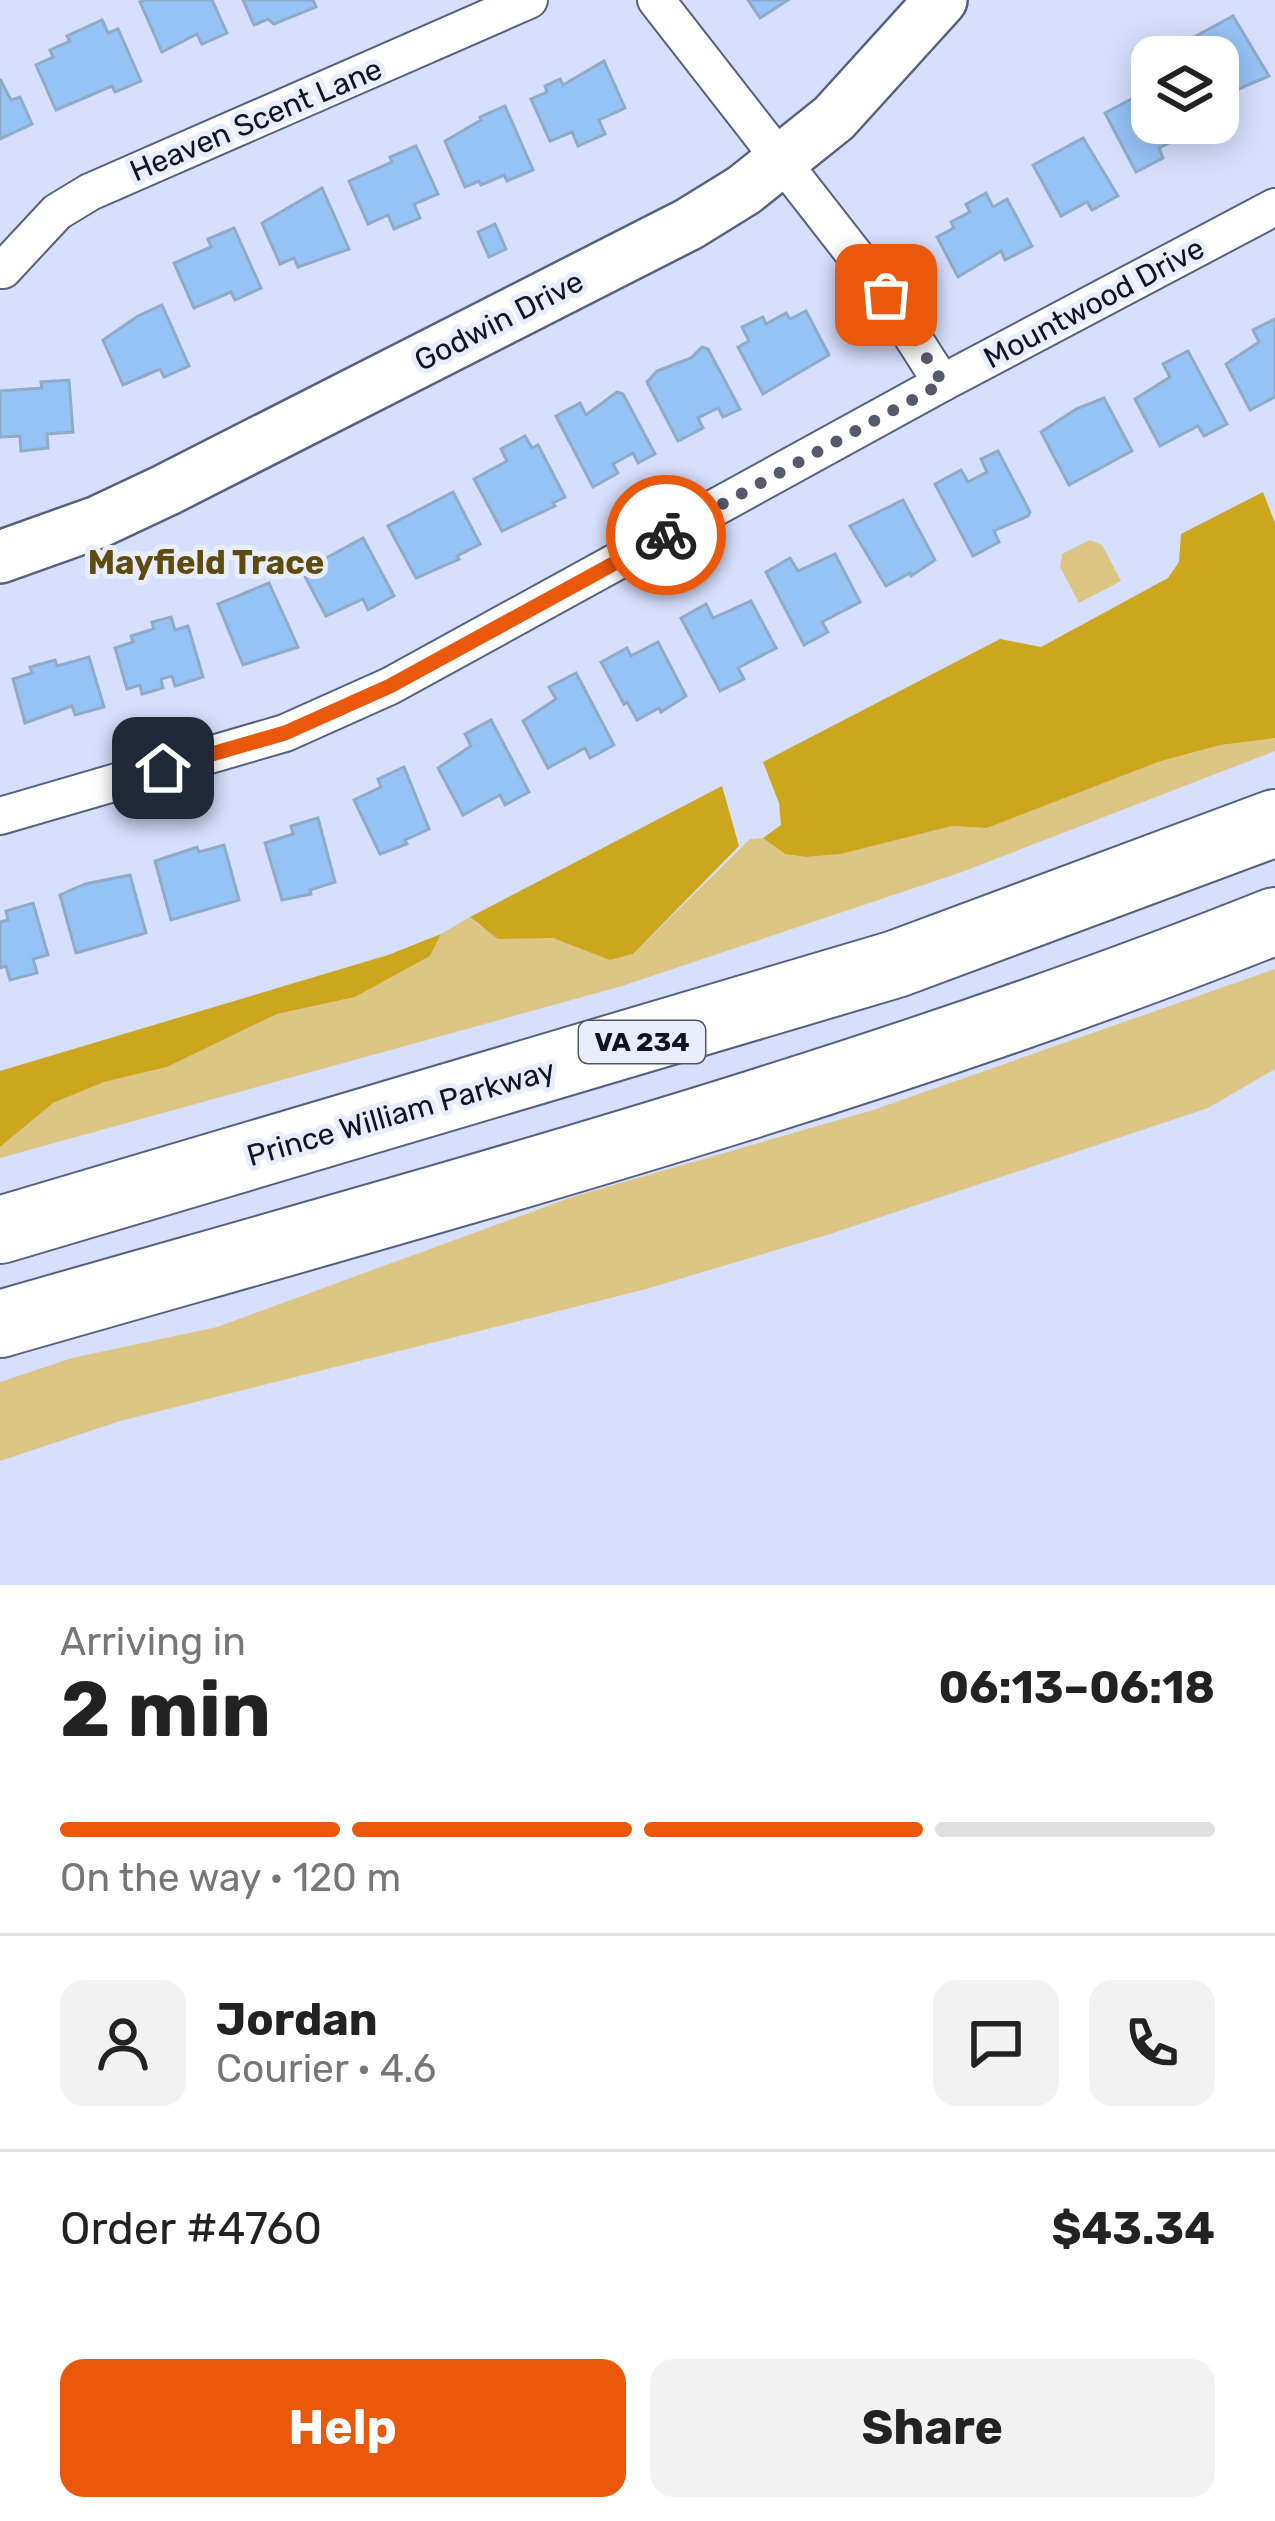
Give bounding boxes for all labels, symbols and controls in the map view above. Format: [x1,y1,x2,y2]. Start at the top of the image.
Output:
map controls [1131,36,1239,144]
button: layers [1131,36,1239,144]
street label: Heaven Scent Lane [125,51,387,189]
street label: Mountwood Drive [978,230,1210,376]
pin [835,244,937,346]
icon: bag [853,262,919,328]
street label: Godwin Drive [409,263,589,379]
courier [606,475,726,595]
icon: bike [633,502,699,568]
district label: Mayfield Trace [88,543,324,582]
pin [112,717,214,819]
icon: home [130,735,196,801]
road number: VA 234 [579,1021,705,1063]
street label: Prince William Parkway [243,1052,559,1174]
text: Arriving in [60,1619,246,1665]
text: 06:13–06:18 [939,1661,1215,1714]
text: 2 min [60,1663,271,1756]
text: On the way · 120 m [60,1855,401,1901]
button: person [60,1980,186,2106]
button: chat [933,1980,1059,2106]
button: phone [1089,1980,1215,2106]
text: Jordan [216,1993,378,2046]
text: Courier · 4.6 [216,2046,436,2092]
text: Order #4760 [60,2202,322,2255]
text: $43.34 [1051,2202,1215,2255]
button: Help [60,2359,626,2497]
button: Share [650,2359,1215,2497]

